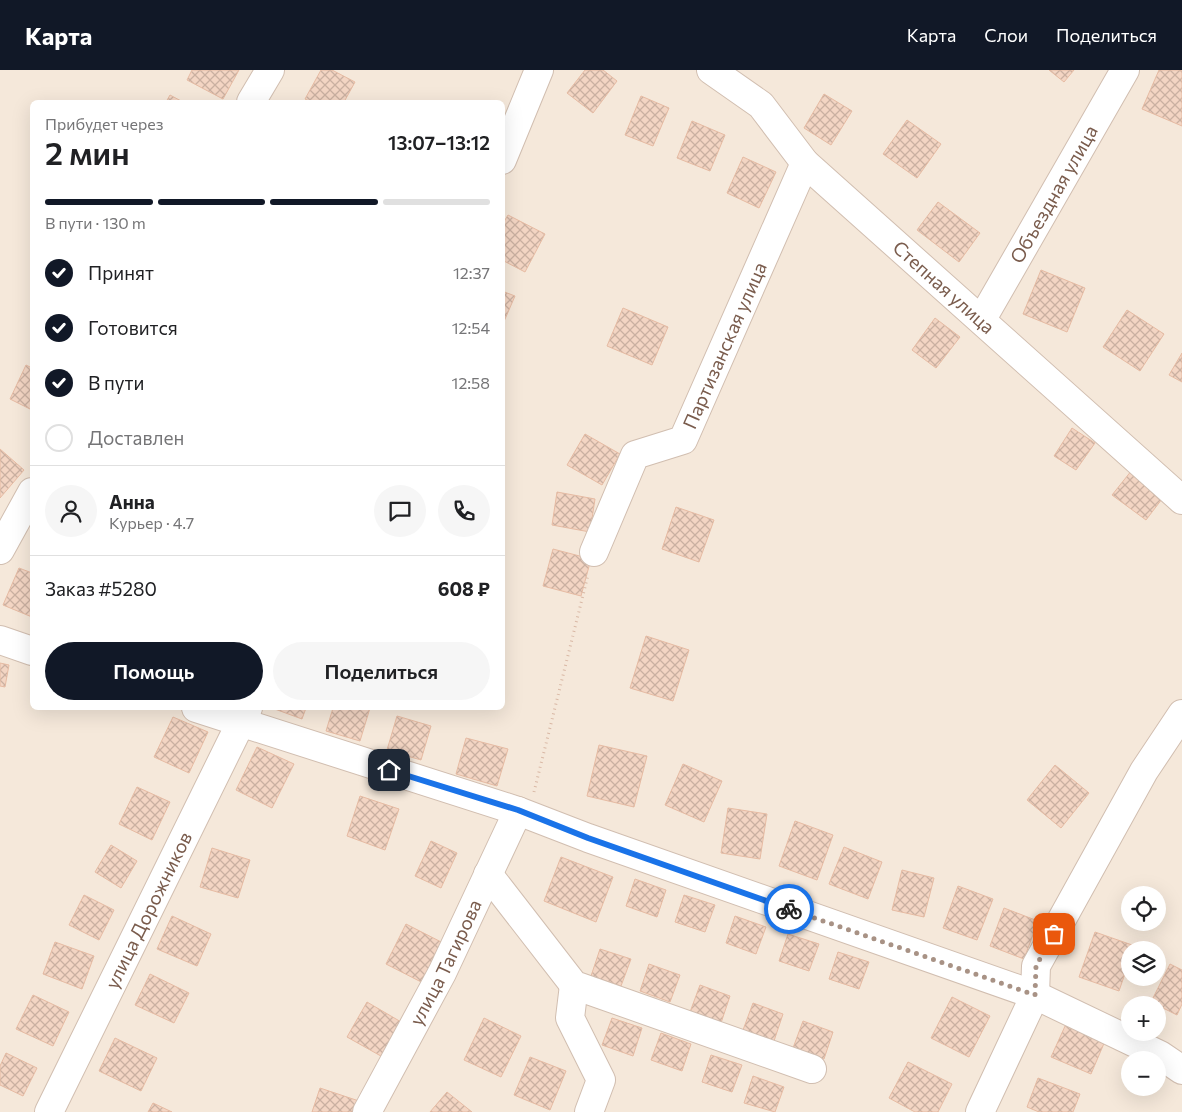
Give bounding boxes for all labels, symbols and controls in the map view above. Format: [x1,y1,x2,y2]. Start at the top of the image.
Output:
text: Карта [25,21,92,50]
text: Карта [907,24,956,46]
text: Слои [984,24,1028,46]
text: Поделиться [1056,24,1157,46]
text: Прибудет через [45,114,164,133]
street label: Объездная улица [1005,121,1102,267]
text: 13:07–13:12 [388,131,490,154]
text: 2 мин [45,132,130,172]
text: В пути · 130 m [45,213,146,232]
street label: Степная улица [888,235,1000,338]
street label: Партизанская улица [677,258,771,432]
icon: check [45,259,73,287]
text: Принят [88,261,154,284]
text: 12:37 [453,263,490,282]
icon: check [45,314,73,342]
text: Готовится [88,316,178,339]
text: 12:54 [452,318,490,337]
icon: check [45,369,73,397]
text: В пути [88,371,144,394]
text: 12:58 [452,373,490,392]
text: Доставлен [88,426,184,449]
button: person [45,485,97,537]
button: chat [374,485,426,537]
button: phone [438,485,490,537]
text: Анна [109,490,155,513]
text: Курьер · 4.7 [109,513,194,532]
text: Заказ #5280 [45,577,157,600]
text: 608 ₽ [438,577,490,600]
button: Помощь [45,642,263,700]
button: Поделиться [273,642,490,700]
pin [368,749,410,791]
icon: home [375,756,403,784]
street label: улица Дорожников [100,828,196,992]
courier [764,884,814,934]
map controls [1121,886,1166,1096]
button: locate [1121,886,1166,931]
icon: bike [775,895,803,923]
street label: улица Тагирова [404,896,486,1029]
pin [1033,913,1075,955]
icon: bag [1040,920,1068,948]
button: layers [1121,941,1166,986]
button: + [1121,996,1166,1041]
button: − [1121,1051,1166,1096]

